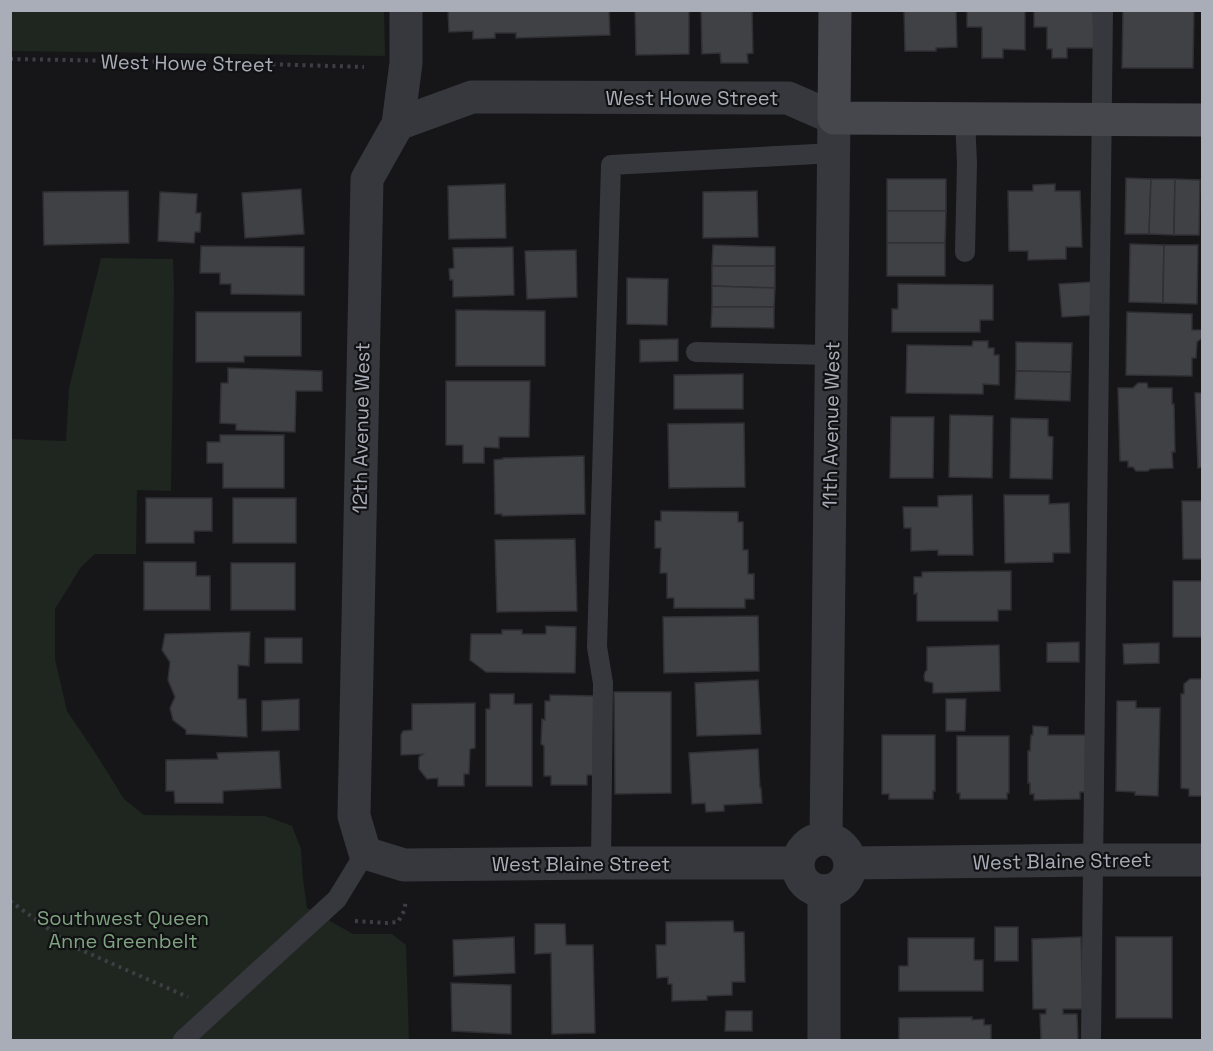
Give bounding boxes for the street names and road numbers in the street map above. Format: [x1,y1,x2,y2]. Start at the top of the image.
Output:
street label: West Howe Street [100,48,274,78]
street label: West Howe Street [606,85,778,111]
street label: 11th Avenue West [817,341,845,509]
street label: 12th Avenue West [347,342,375,514]
street label: West Blaine Street [972,846,1152,876]
street label: West Blaine Street [492,851,670,877]

